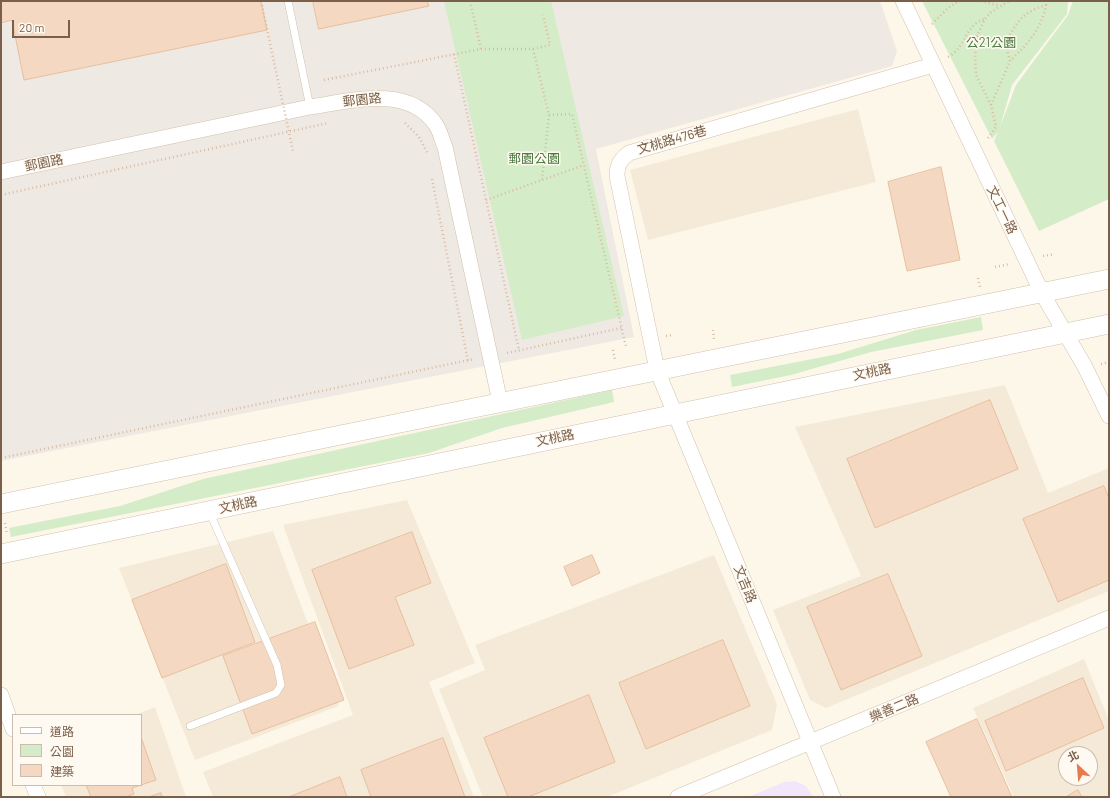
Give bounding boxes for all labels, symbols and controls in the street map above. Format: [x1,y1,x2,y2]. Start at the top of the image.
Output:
scale bar [14,12,72,38]
text: 20 m [19,20,45,34]
park label: 公21公園 [966,35,1016,51]
street label: 郵園路 [342,90,382,110]
street label: 文桃路476巷 [635,123,709,157]
street label: 郵園路 [23,151,65,175]
park label: 郵園公園 [508,151,560,167]
street label: 文工一路 [984,183,1020,237]
street label: 文桃路 [851,360,893,384]
street label: 文桃路 [534,426,576,450]
street label: 文桃路 [217,493,259,517]
street label: 文吉路 [730,563,760,605]
street label: 樂善二路 [867,691,921,725]
legend [12,714,142,786]
text: 道路 [50,724,74,738]
text: 公園 [50,744,74,758]
north arrow [1058,746,1098,786]
text: 北 [1065,747,1081,764]
text: 建築 [50,764,74,778]

